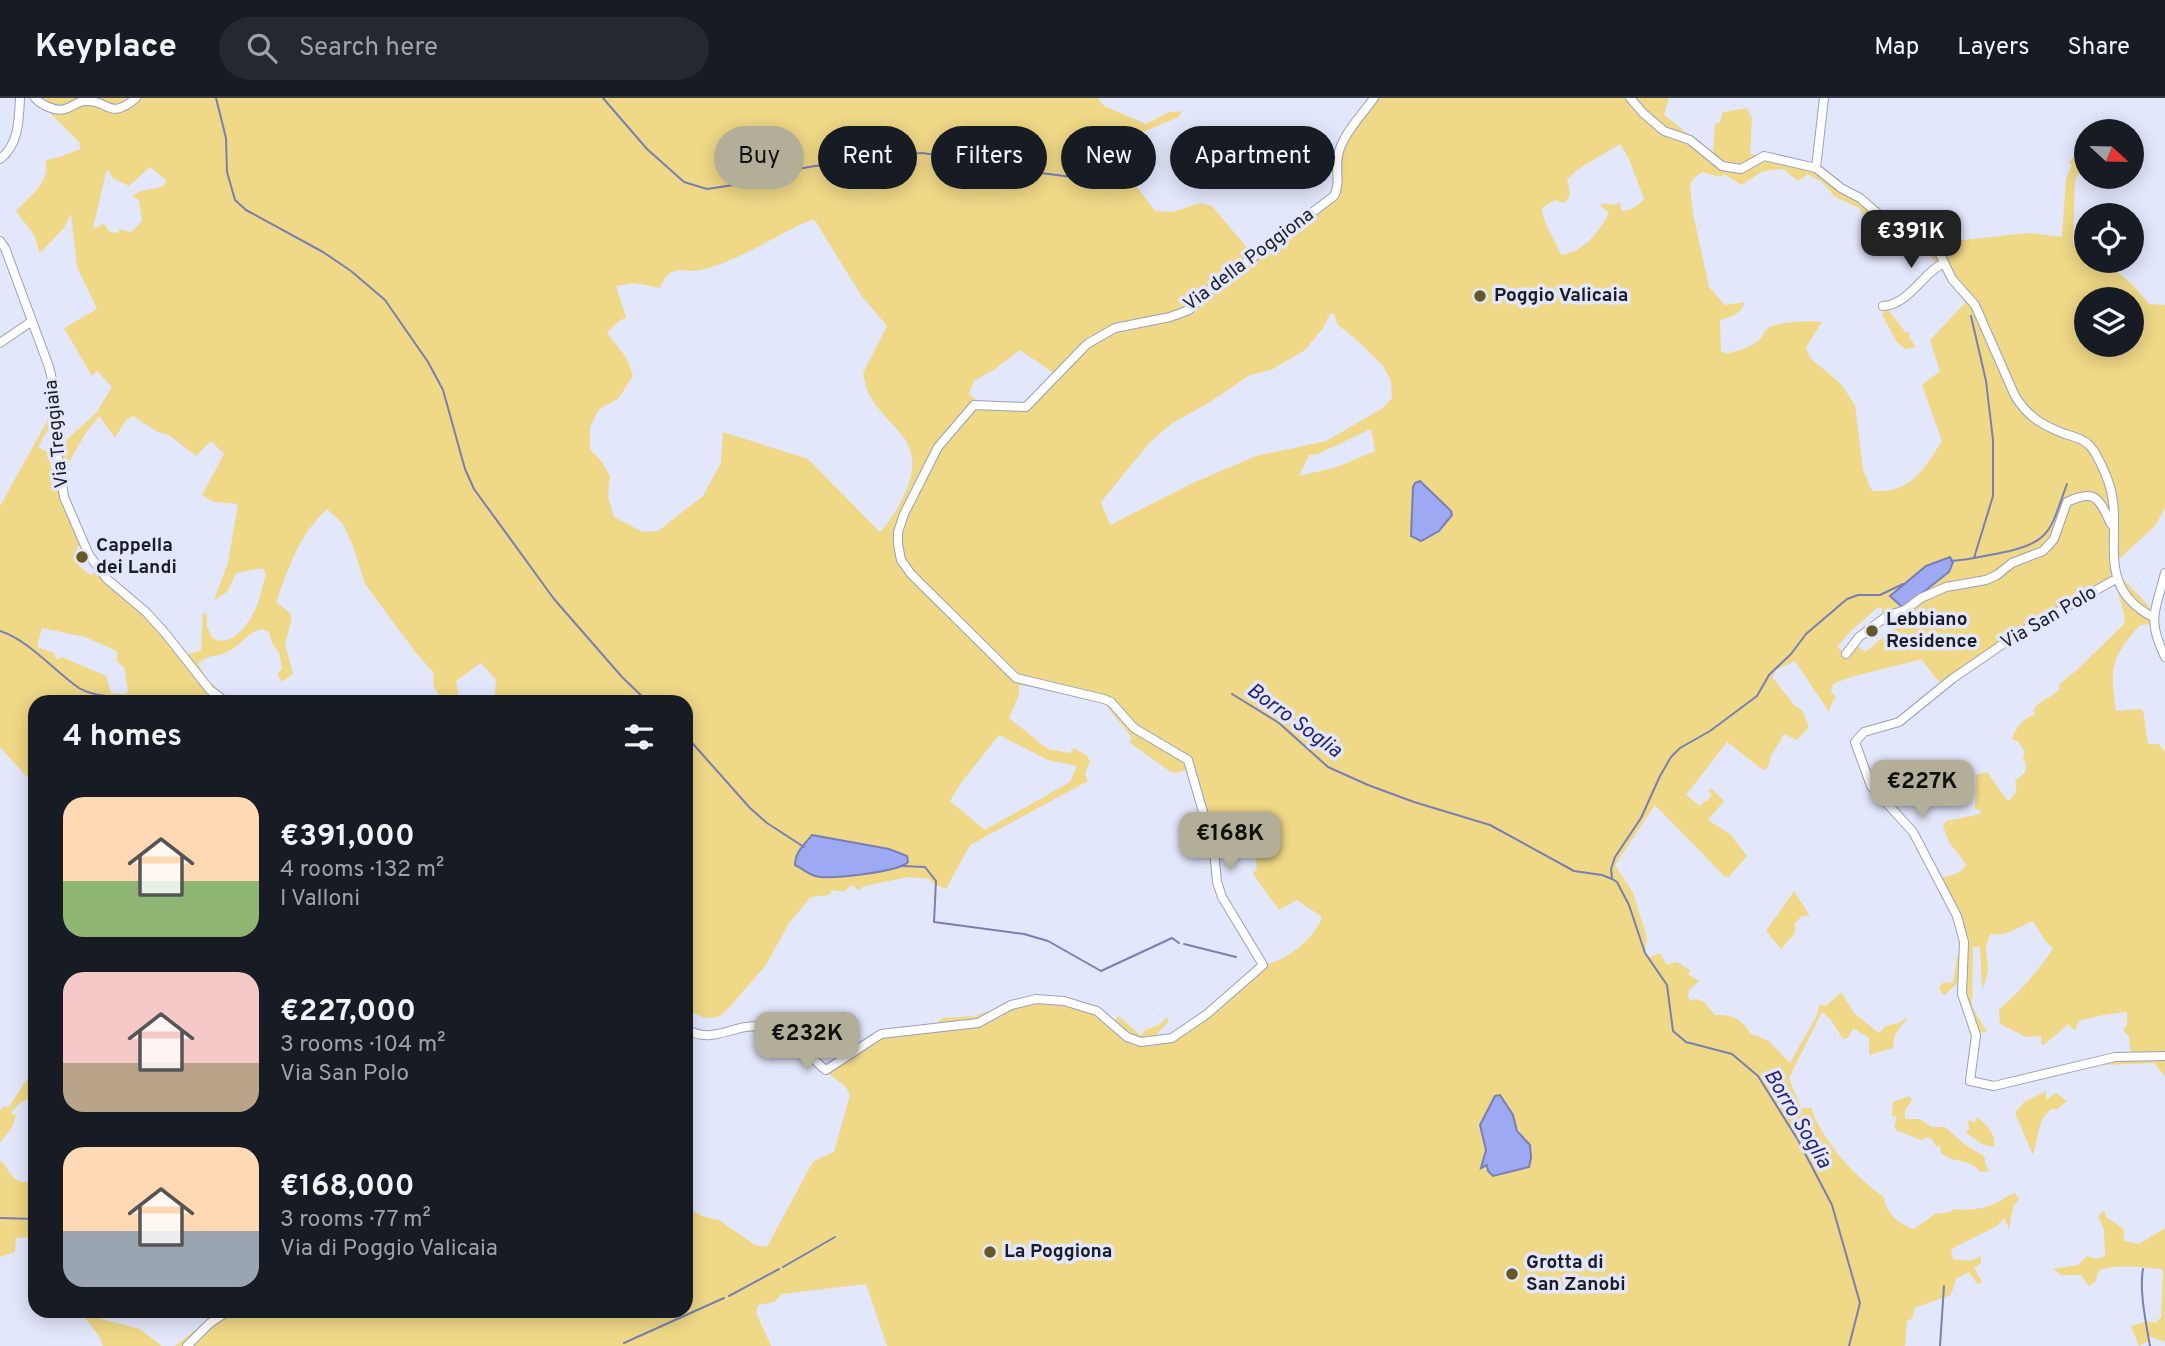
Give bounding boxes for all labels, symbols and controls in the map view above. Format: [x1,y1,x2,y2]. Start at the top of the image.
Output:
search box [219,17,709,80]
text: Keyplace [35,27,177,69]
icon: search [243,29,281,67]
text: Search here [299,32,438,65]
text: Map [1874,33,1919,63]
text: Layers [1957,33,2029,63]
text: Share [2067,33,2130,63]
north arrow [2074,119,2144,189]
map controls [2074,119,2144,357]
chip: Buy [714,126,804,189]
chip: Rent [818,126,917,189]
chip: Filters [931,126,1047,189]
chip: New [1061,126,1156,189]
chip: Apartment [1170,126,1335,189]
street label: Via della Poggiona [1179,203,1319,317]
button: locate [2074,203,2144,273]
pin: €391K [1862,211,1960,270]
text: €391K [1877,218,1945,247]
place label: Poggio Valicaia [1494,284,1628,308]
button: layers [2074,287,2144,357]
marker: Poggio Valicaia [1472,288,1488,304]
street label: Via Treggiaia [39,379,75,489]
place label: Cappella dei Landi [96,534,177,580]
marker: Cappella dei Landi [74,549,90,565]
street label: Via San Polo [1997,581,2101,655]
place label: Lebbiano Residence [1886,608,1977,654]
marker: Lebbiano Residence [1864,623,1880,639]
water label: Borro Soglia [1241,677,1347,765]
icon: filters [620,718,658,756]
text: 4 homes [63,719,182,756]
pin: €227K [1873,760,1971,820]
text: €227K [1886,768,1958,797]
pin: €168K [1181,812,1279,872]
text: €391,000 [280,819,415,856]
text: €168K [1196,820,1264,849]
icon: home [119,825,203,909]
text: 4 rooms · 132 m² [280,856,444,885]
text: I Valloni [280,885,360,914]
text: €227,000 [280,994,416,1031]
icon: home [119,1000,203,1084]
pin: €232K [758,1012,856,1072]
text: €232K [771,1020,843,1049]
text: 3 rooms · 104 m² [280,1031,445,1060]
text: Via San Polo [280,1060,409,1089]
water label: Borro Soglia [1757,1064,1837,1174]
text: €168,000 [280,1169,415,1206]
icon: home [119,1175,203,1259]
text: 3 rooms · 77 m² [280,1206,431,1235]
text: Via di Poggio Valicaia [280,1235,498,1264]
place label: La Poggiona [1004,1240,1112,1264]
marker: La Poggiona [982,1244,998,1260]
place label: Grotta di San Zanobi [1526,1251,1626,1297]
marker: Grotta di San Zanobi [1504,1266,1520,1282]

